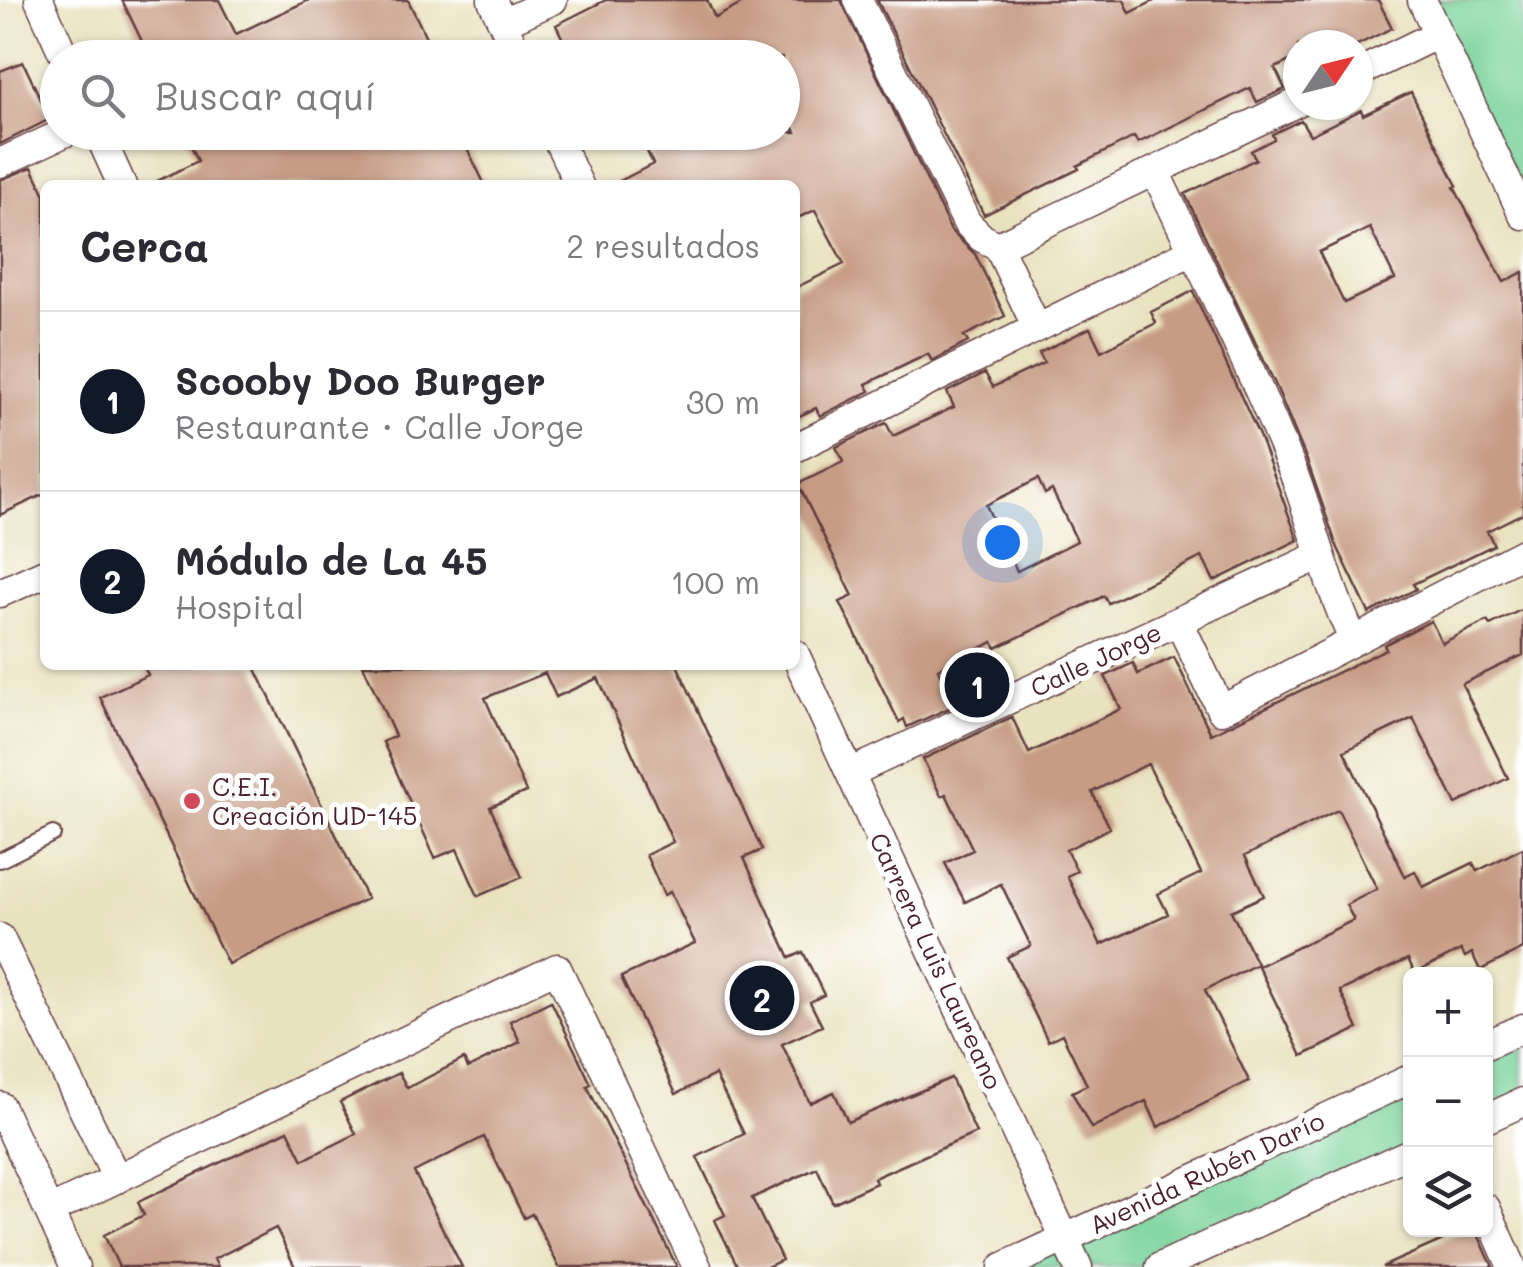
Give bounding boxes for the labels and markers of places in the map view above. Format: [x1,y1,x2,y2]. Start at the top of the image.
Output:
pin: 1 [944,648,1010,722]
place label: C.E.I. Creación UD-145 [212,770,417,831]
marker: C.E.I. Creación UD-145 [181,790,203,812]
pin: 2 [730,960,794,1036]

